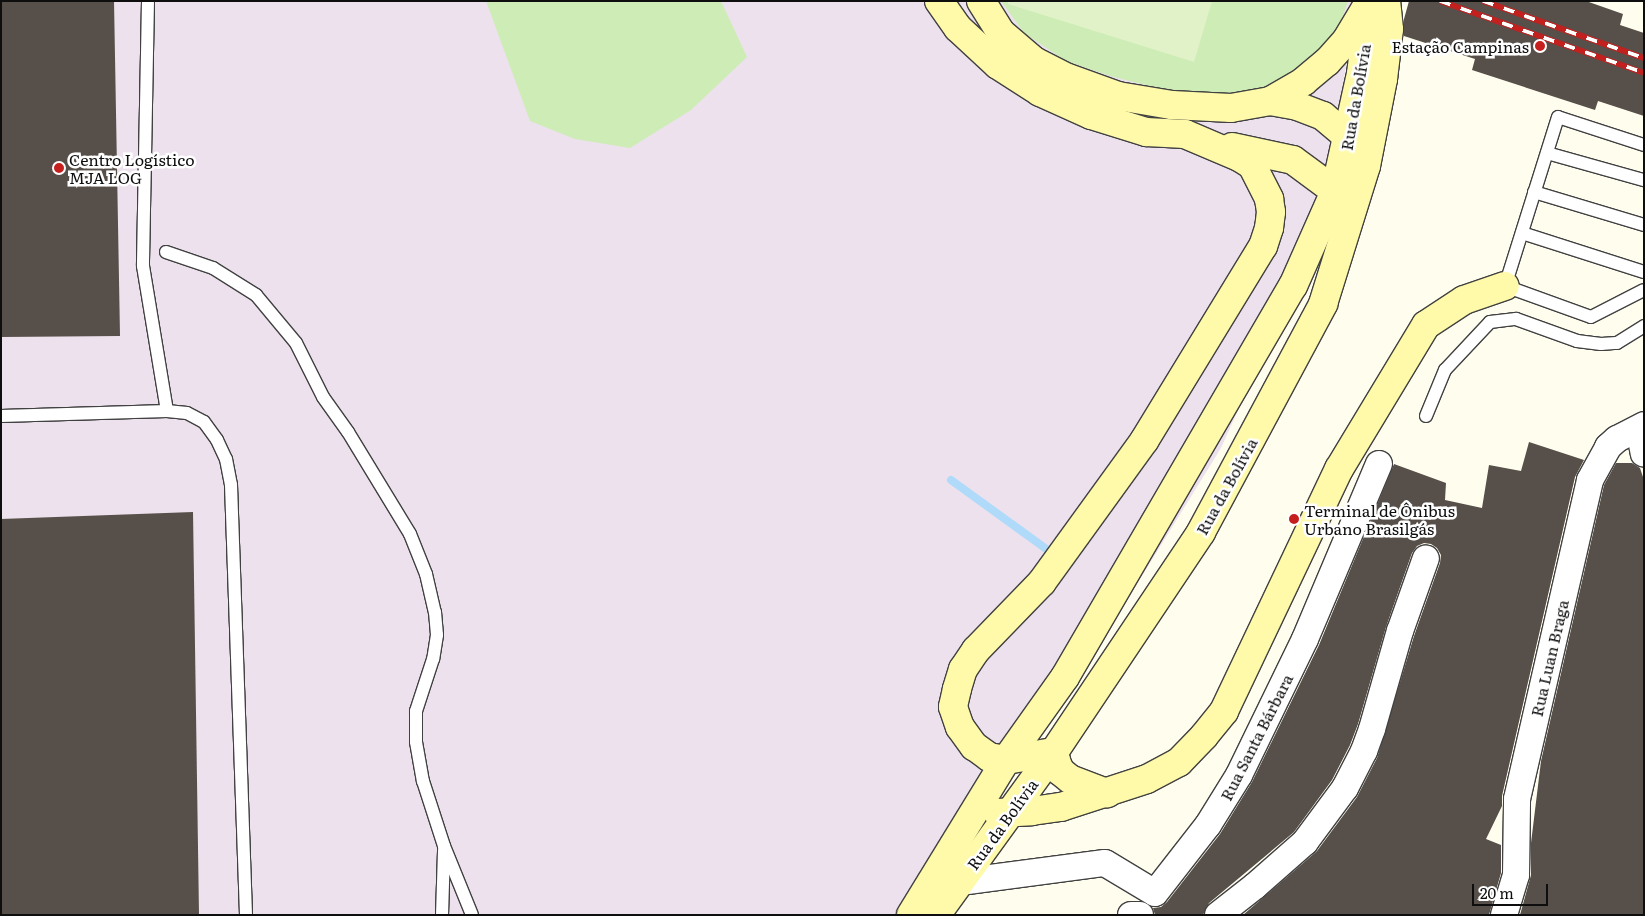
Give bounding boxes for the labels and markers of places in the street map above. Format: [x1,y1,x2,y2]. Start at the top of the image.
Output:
place label: Estação Campinas [1391,36,1529,56]
marker: Estação Campinas [1533,39,1547,53]
place label: Centro Logístico MJA LOG [69,149,195,187]
marker: Centro Logístico MJA LOG [53,162,65,174]
place label: Terminal de Ônibus Urbano Brasilgás [1304,500,1455,538]
marker: Terminal de Ônibus Urbano Brasilgás [1288,513,1300,525]

